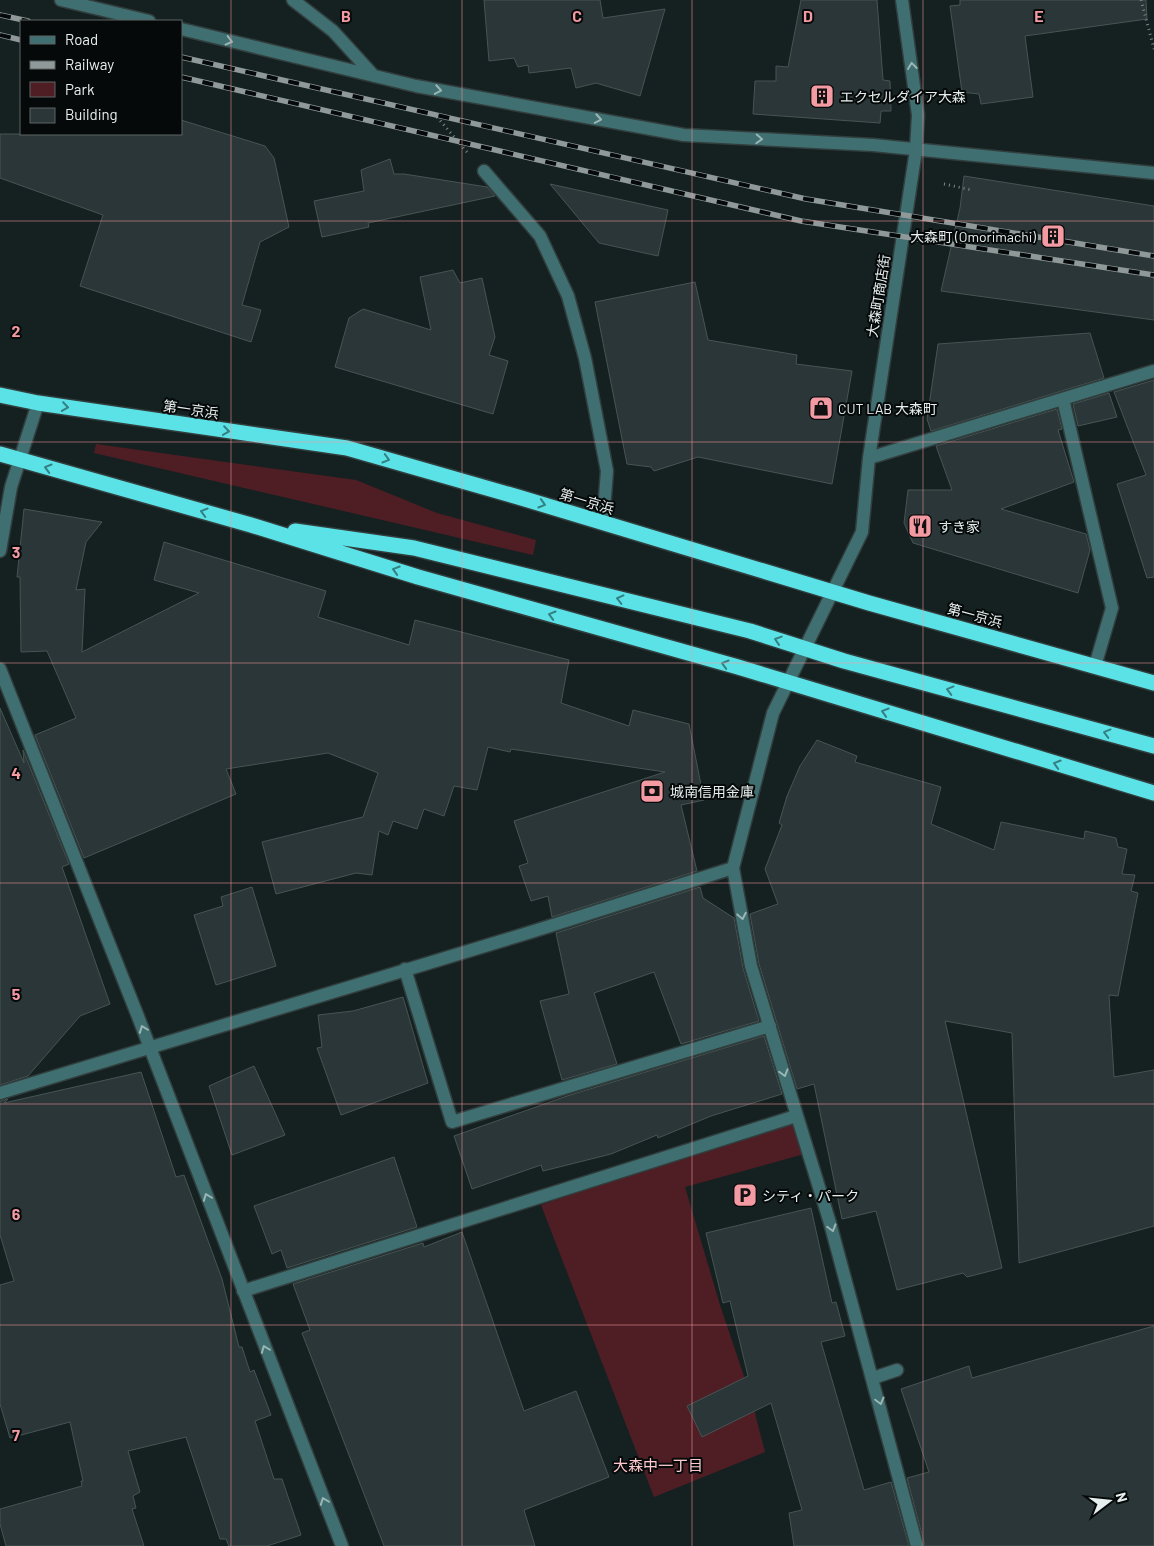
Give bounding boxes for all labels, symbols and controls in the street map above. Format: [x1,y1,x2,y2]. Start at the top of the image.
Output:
text: B [341,6,351,25]
text: C [572,6,582,25]
text: D [803,6,813,25]
text: E [1034,6,1044,25]
legend [20,20,182,135]
text: Road [65,30,98,48]
one-way arrow [224,35,232,45]
text: Railway [65,55,114,73]
one-way arrow [907,62,918,70]
text: Park [65,80,95,98]
building icon: エクセルダイア大森 [809,83,835,109]
one-way arrow [433,85,442,95]
place label: エクセルダイア大森 [840,88,966,105]
text: Building [65,105,118,123]
one-way arrow [593,114,602,124]
one-way arrow [755,134,763,145]
building icon: 大森町 (Omorimachi) [1040,223,1066,249]
place label: 大森町 (Omorimachi) [910,228,1036,245]
street label: 大森町商店街 [863,253,893,339]
text: 2 [12,321,21,340]
shop icon: CUT LAB 大森町 [808,395,834,421]
street label: 第一京浜 [162,397,220,421]
place label: CUT LAB 大森町 [838,400,937,417]
one-way arrow [62,401,70,412]
one-way arrow [222,425,230,435]
one-way arrow [381,453,390,464]
one-way arrow [44,463,52,473]
street label: 第一京浜 [558,485,616,517]
one-way arrow [537,498,545,508]
one-way arrow [200,507,208,518]
restaurant icon: すき家 [907,513,933,539]
place label: すき家 [938,518,980,535]
text: 3 [12,542,20,561]
one-way arrow [392,566,400,576]
one-way arrow [616,594,625,605]
street label: 第一京浜 [946,600,1004,630]
one-way arrow [548,610,556,620]
one-way arrow [774,635,782,645]
one-way arrow [722,659,730,669]
one-way arrow [947,686,955,696]
one-way arrow [881,708,889,718]
one-way arrow [1103,729,1112,739]
one-way arrow [1053,759,1062,769]
text: 4 [11,763,21,782]
bank icon: 城南信用金庫 [639,778,665,804]
place label: 城南信用金庫 [670,783,754,800]
one-way arrow [736,911,746,920]
text: 5 [12,984,21,1003]
one-way arrow [139,1025,150,1034]
one-way arrow [778,1068,788,1076]
parking icon: シティ・パーク [732,1182,758,1208]
place label: シティ・パーク [762,1187,859,1204]
one-way arrow [203,1194,213,1202]
text: 6 [12,1204,21,1223]
one-way arrow [826,1223,836,1231]
one-way arrow [261,1345,271,1354]
one-way arrow [874,1397,884,1405]
text: 7 [12,1425,20,1444]
district label: 大森中一丁目 [613,1456,703,1474]
north arrow [1084,1476,1134,1526]
text: N [1113,1490,1131,1504]
one-way arrow [320,1497,330,1505]

